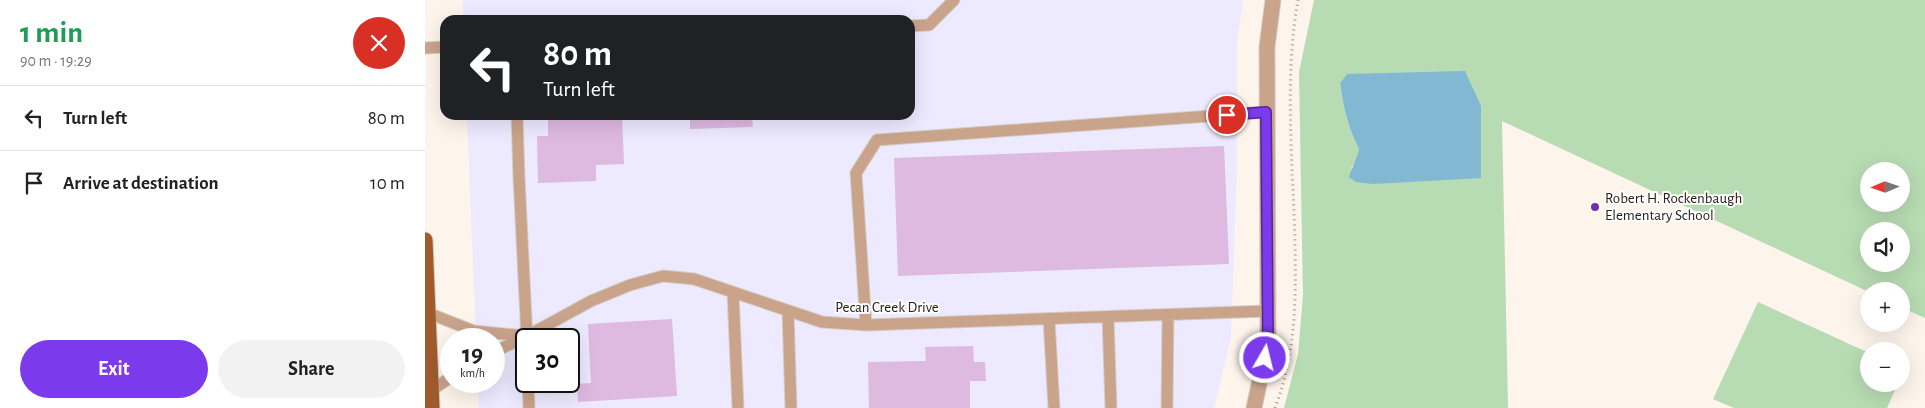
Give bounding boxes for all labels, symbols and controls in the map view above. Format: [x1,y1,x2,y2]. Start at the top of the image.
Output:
button: close [353,17,405,69]
text: 1 min [20,18,83,48]
icon: left [460,35,525,100]
text: 80 m [543,37,612,72]
text: 90 m · 19:29 [20,53,92,69]
text: Turn left [543,78,615,100]
pin [1206,94,1248,136]
icon: arrive [1213,101,1241,129]
icon: left [20,104,48,132]
text: Turn left [63,109,127,128]
text: 80 m [368,109,405,128]
north arrow [1860,162,1910,212]
map controls [1860,162,1910,392]
icon: arrive [20,169,48,197]
text: Arrive at destination [63,174,219,193]
text: 10 m [370,174,405,193]
place label: Robert H. Rockenbaugh Elementary School [1605,191,1742,223]
marker: Robert H. Rockenbaugh Elementary School [1589,201,1601,213]
button: sound [1860,222,1910,272]
button: + [1860,282,1910,332]
street label: Pecan Creek Drive [835,300,939,315]
speed limit sign: 30 [515,328,580,393]
position arrow [1238,331,1290,383]
button: Exit [20,340,208,398]
button: Share [218,340,405,398]
text: 19 [462,342,483,367]
button: − [1860,342,1910,392]
text: km/h [460,367,485,379]

